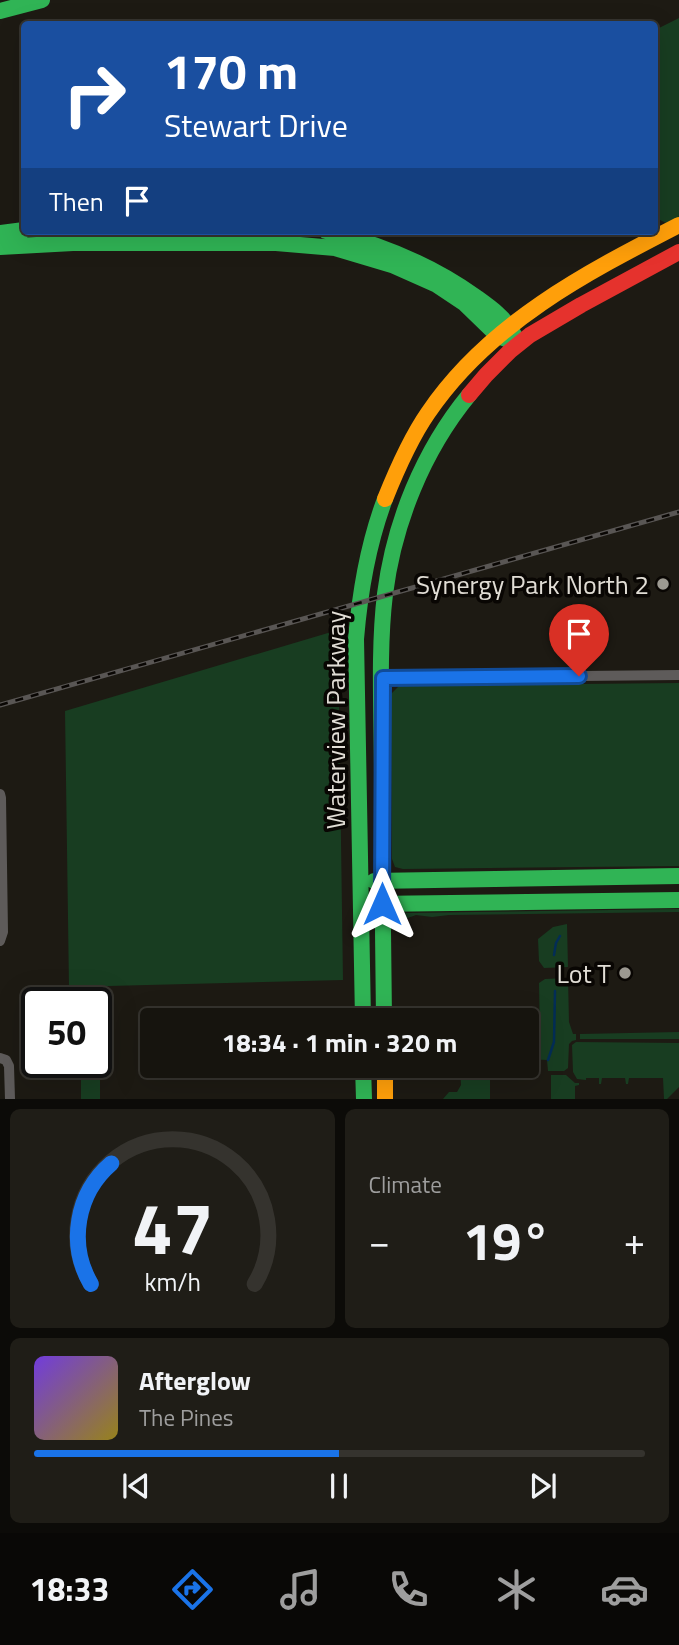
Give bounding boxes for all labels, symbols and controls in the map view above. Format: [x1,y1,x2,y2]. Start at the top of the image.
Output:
text: 170 m [164,33,298,108]
icon: right [49,49,140,140]
text: Stewart Drive [164,101,348,149]
text: Then [49,182,104,221]
icon: arrive [118,182,156,220]
place label: Synergy Park North 2 [416,565,649,604]
marker: Synergy Park North 2 [655,576,671,592]
pin [549,604,609,676]
street label: Waterview Parkway [316,611,355,829]
icon: arrive [560,615,598,653]
position arrow [345,867,419,941]
place label: Lot T [557,954,611,993]
marker: Lot T [617,965,633,981]
speed limit sign: 50 [21,987,112,1078]
text: 18:34 · 1 min · 320 m [222,1023,457,1062]
text: Climate [369,1167,442,1202]
text: 47 [131,1173,213,1283]
text: 19° [463,1201,550,1280]
text: − [369,1212,390,1270]
text: + [624,1212,645,1270]
text: km/h [144,1263,201,1301]
text: Afterglow [139,1361,251,1400]
text: The Pines [139,1400,233,1435]
icon: previous [117,1467,155,1505]
icon: pause [320,1467,358,1505]
icon: next [524,1467,562,1505]
text: 18:33 [30,1565,109,1613]
icon: directions [168,1565,217,1614]
icon: music [276,1565,325,1614]
icon: phone [384,1565,433,1614]
icon: climate [492,1565,541,1614]
icon: car [600,1565,649,1614]

